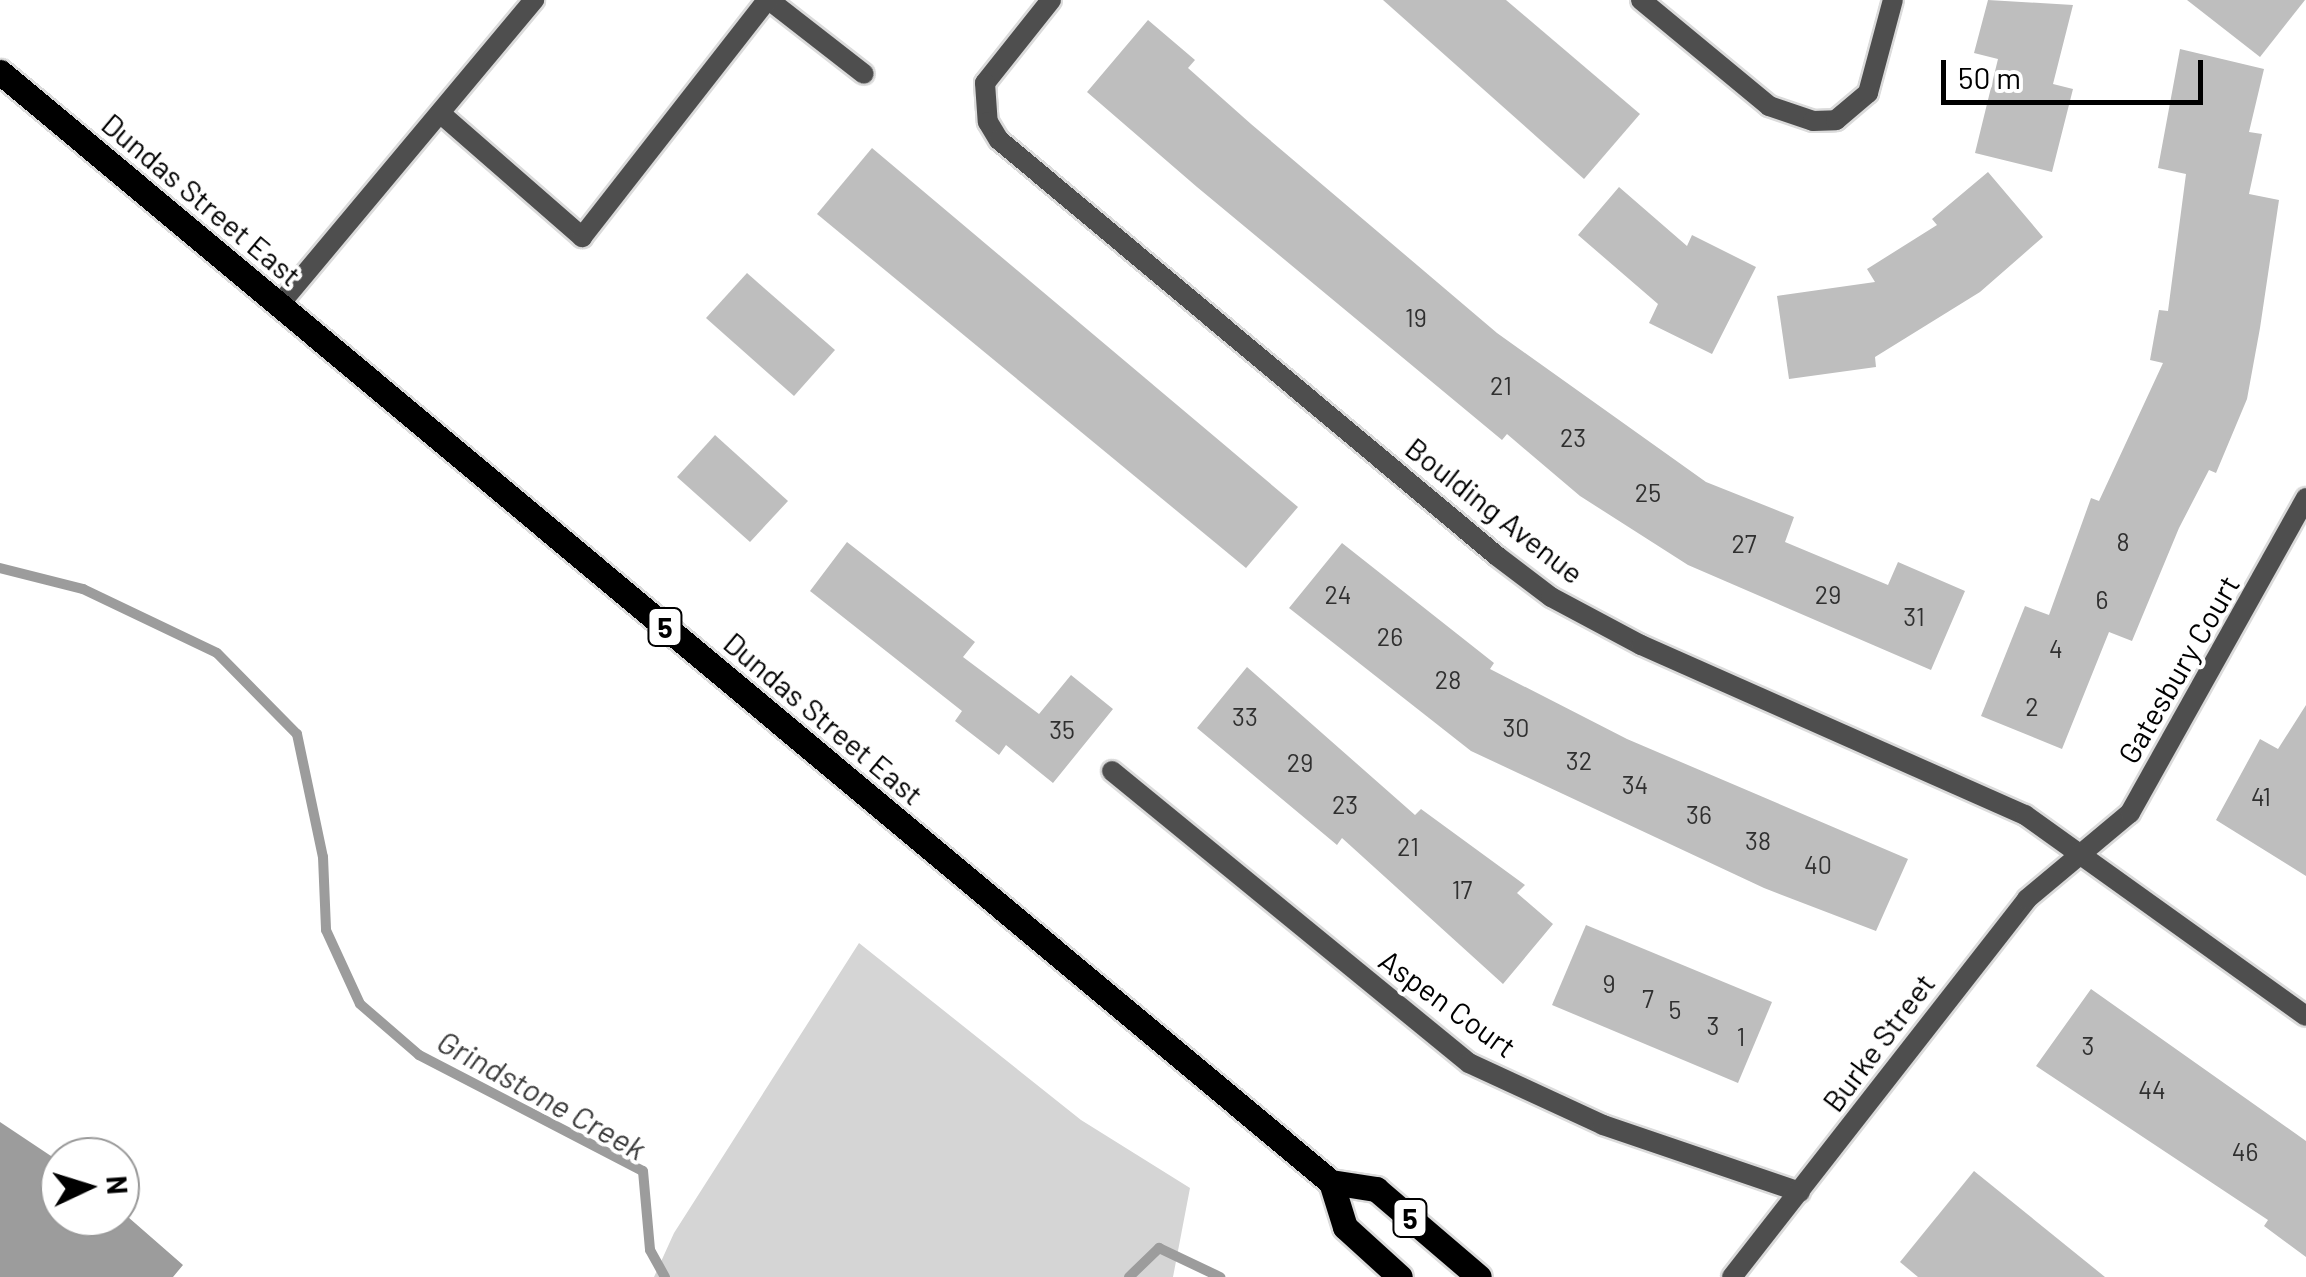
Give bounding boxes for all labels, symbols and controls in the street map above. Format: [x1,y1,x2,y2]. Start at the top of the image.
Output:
scale bar [1946,40,2208,102]
text: 50 m [1958,59,2021,95]
street label: Dundas Street East [95,105,309,293]
house number: 19 [1405,302,1427,332]
house number: 21 [1490,370,1512,400]
house number: 23 [1560,422,1586,452]
street label: Boulding Avenue [1399,429,1591,591]
house number: 25 [1635,477,1661,507]
house number: 8 [2116,526,2130,556]
house number: 27 [1731,528,1757,558]
street label: Gatesbury Court [2110,569,2246,769]
house number: 24 [1324,579,1352,609]
house number: 29 [1815,579,1841,609]
house number: 6 [2096,584,2108,614]
house number: 31 [1903,601,1925,631]
road number: 5 [645,604,685,650]
house number: 26 [1377,621,1403,651]
street label: Dundas Street East [717,624,931,812]
house number: 4 [2049,633,2063,663]
house number: 28 [1435,664,1461,694]
house number: 2 [2025,691,2039,721]
house number: 33 [1232,701,1258,731]
house number: 30 [1503,712,1529,742]
house number: 35 [1049,714,1075,744]
house number: 32 [1566,745,1592,775]
house number: 29 [1287,747,1313,777]
house number: 34 [1622,769,1648,799]
house number: 41 [2251,781,2271,811]
house number: 23 [1332,789,1358,819]
house number: 36 [1686,799,1712,829]
house number: 38 [1745,825,1771,855]
house number: 21 [1397,831,1419,861]
house number: 40 [1804,849,1832,879]
house number: 17 [1452,874,1472,904]
street label: Aspen Court [1373,941,1523,1065]
street label: Burke Street [1814,966,1942,1118]
house number: 9 [1602,968,1616,998]
house number: 7 [1642,983,1654,1013]
house number: 5 [1669,994,1681,1024]
house number: 3 [1707,1010,1719,1040]
water label: Grindstone Creek [431,1021,653,1167]
house number: 1 [1737,1021,1745,1051]
house number: 3 [2082,1030,2094,1060]
house number: 44 [2138,1074,2166,1104]
house number: 46 [2232,1136,2258,1166]
north arrow [40,1137,140,1237]
text: N [100,1175,136,1196]
road number: 5 [1390,1195,1430,1241]

